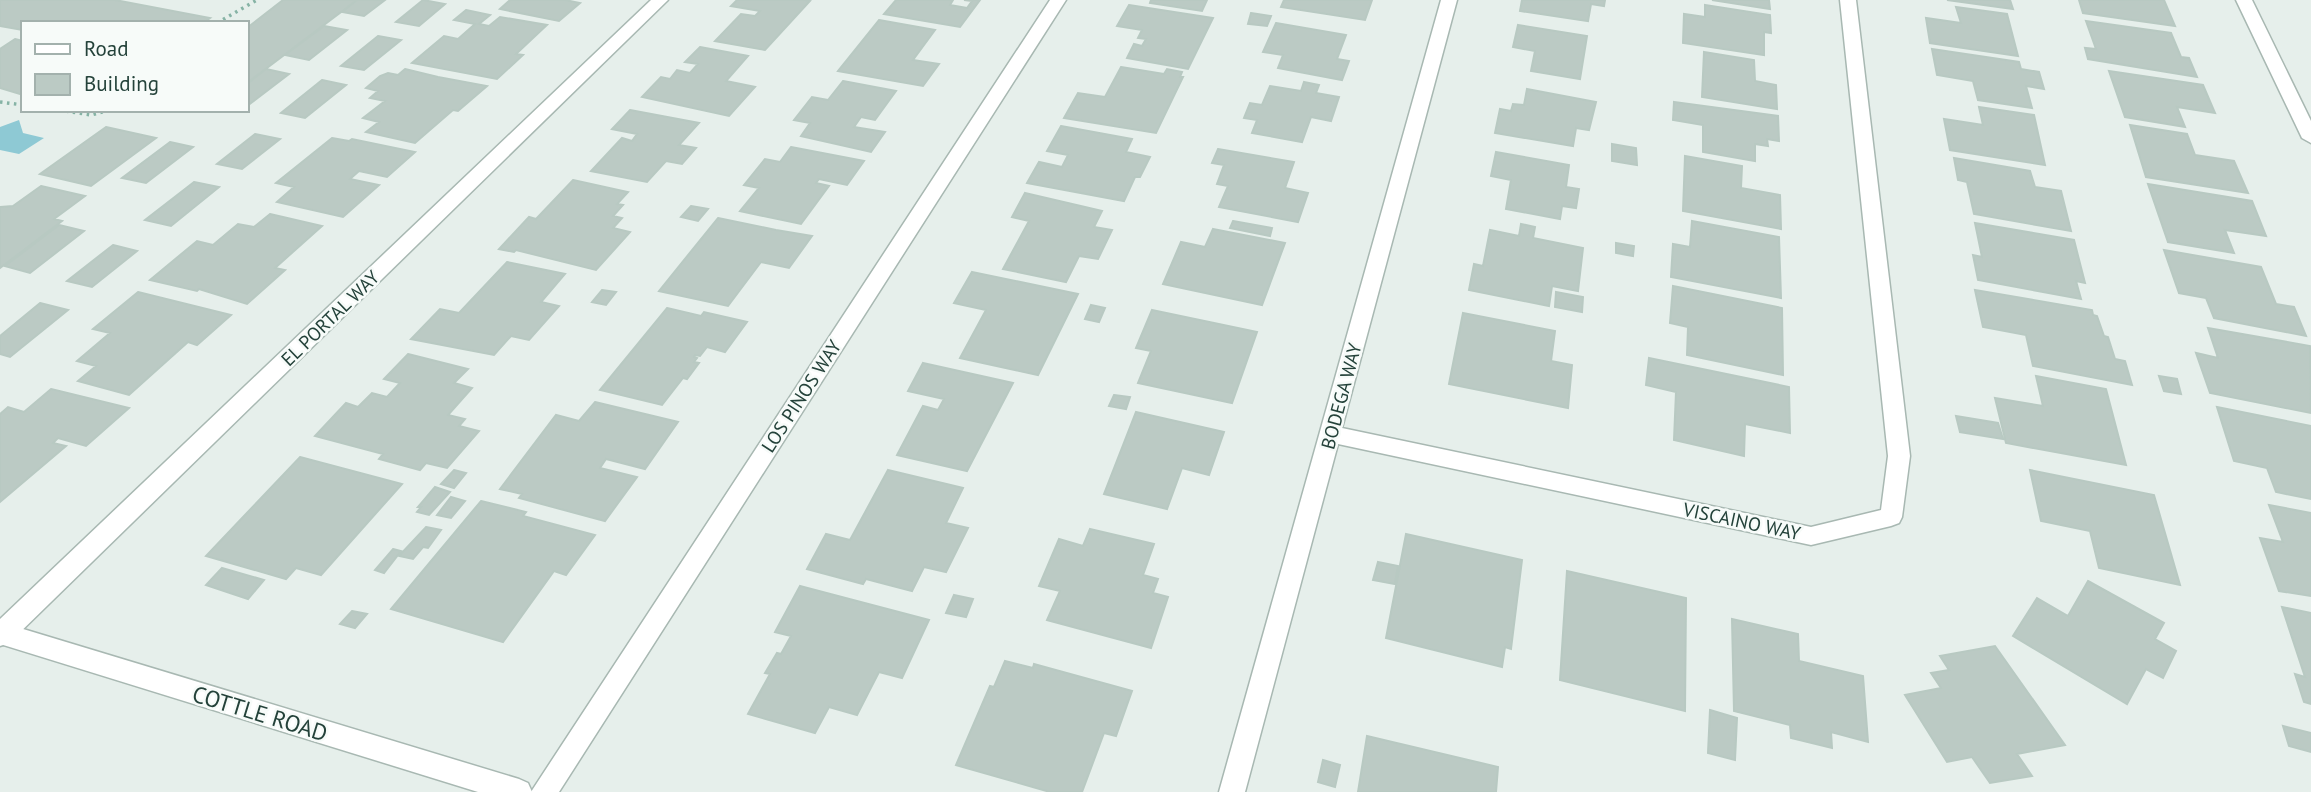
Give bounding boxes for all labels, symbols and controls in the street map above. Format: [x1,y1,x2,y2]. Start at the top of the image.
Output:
legend [21,21,248,112]
text: Road [84,35,128,62]
text: Building [84,70,159,97]
street label: EL PORTAL WAY [276,265,384,371]
street label: LOS PINOS WAY [756,335,846,457]
street label: BODEGA WAY [1315,340,1367,452]
street label: VISCAINO WAY [1680,497,1803,545]
street label: COTTLE ROAD [189,679,331,747]

